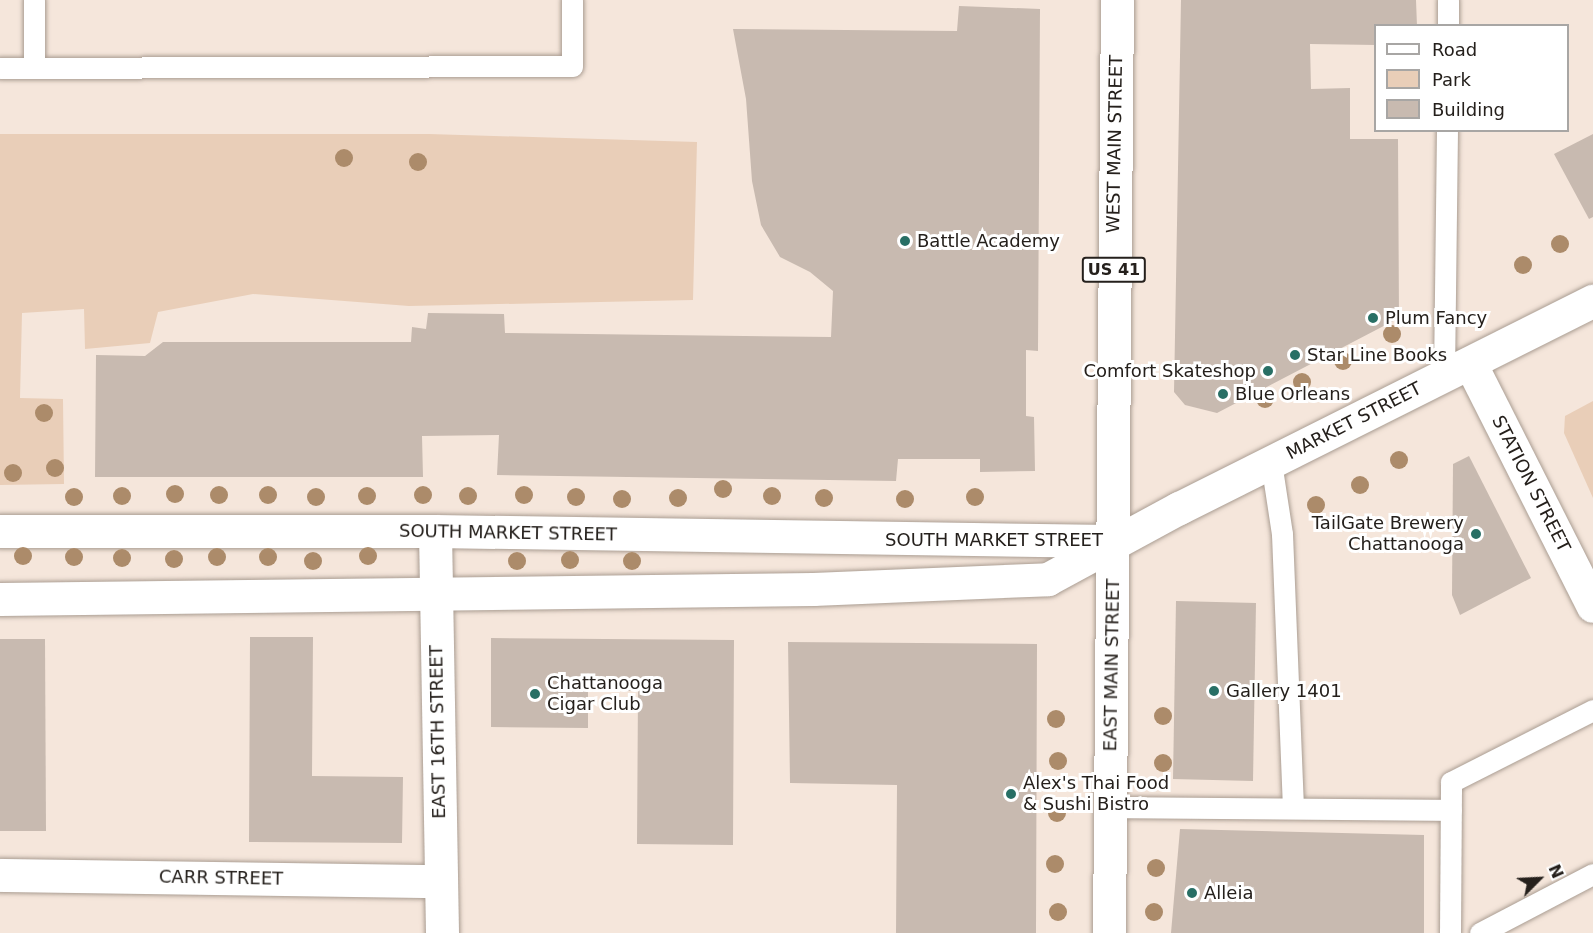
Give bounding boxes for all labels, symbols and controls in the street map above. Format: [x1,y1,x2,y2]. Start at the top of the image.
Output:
legend [1374,24,1569,132]
text: Road [1432,39,1477,60]
street label: WEST MAIN STREET [1103,55,1127,233]
text: Park [1432,69,1471,90]
text: Building [1432,99,1505,120]
place label: Battle Academy [917,230,1060,252]
marker: Battle Academy [898,234,912,248]
road number: US 41 [1081,257,1147,283]
place label: Plum Fancy [1385,307,1487,329]
marker: Plum Fancy [1366,311,1380,325]
place label: Star Line Books [1307,344,1447,366]
marker: Star Line Books [1288,348,1302,362]
place label: Comfort Skateshop [1083,360,1256,382]
marker: Comfort Skateshop [1261,364,1275,378]
street label: MARKET STREET [1283,378,1425,464]
place label: Blue Orleans [1235,383,1350,405]
marker: Blue Orleans [1216,387,1230,401]
street label: STATION STREET [1487,412,1575,556]
place label: TailGate Brewery Chattanooga [1312,513,1464,556]
street label: SOUTH MARKET STREET [399,520,617,546]
marker: TailGate Brewery Chattanooga [1469,527,1483,541]
street label: SOUTH MARKET STREET [885,529,1103,551]
street label: EAST MAIN STREET [1100,578,1124,752]
street label: EAST 16TH STREET [426,645,450,819]
place label: Chattanooga Cigar Club [547,673,663,716]
place label: Gallery 1401 [1226,680,1342,702]
marker: Gallery 1401 [1207,684,1221,698]
marker: Chattanooga Cigar Club [528,687,542,701]
place label: Alex's Thai Food & Sushi Bistro [1023,773,1169,816]
marker: Alex's Thai Food & Sushi Bistro [1004,787,1018,801]
north arrow [1509,849,1569,909]
text: N [1544,861,1567,881]
street label: CARR STREET [159,866,283,890]
place label: Alleia [1204,882,1253,904]
marker: Alleia [1185,886,1199,900]

